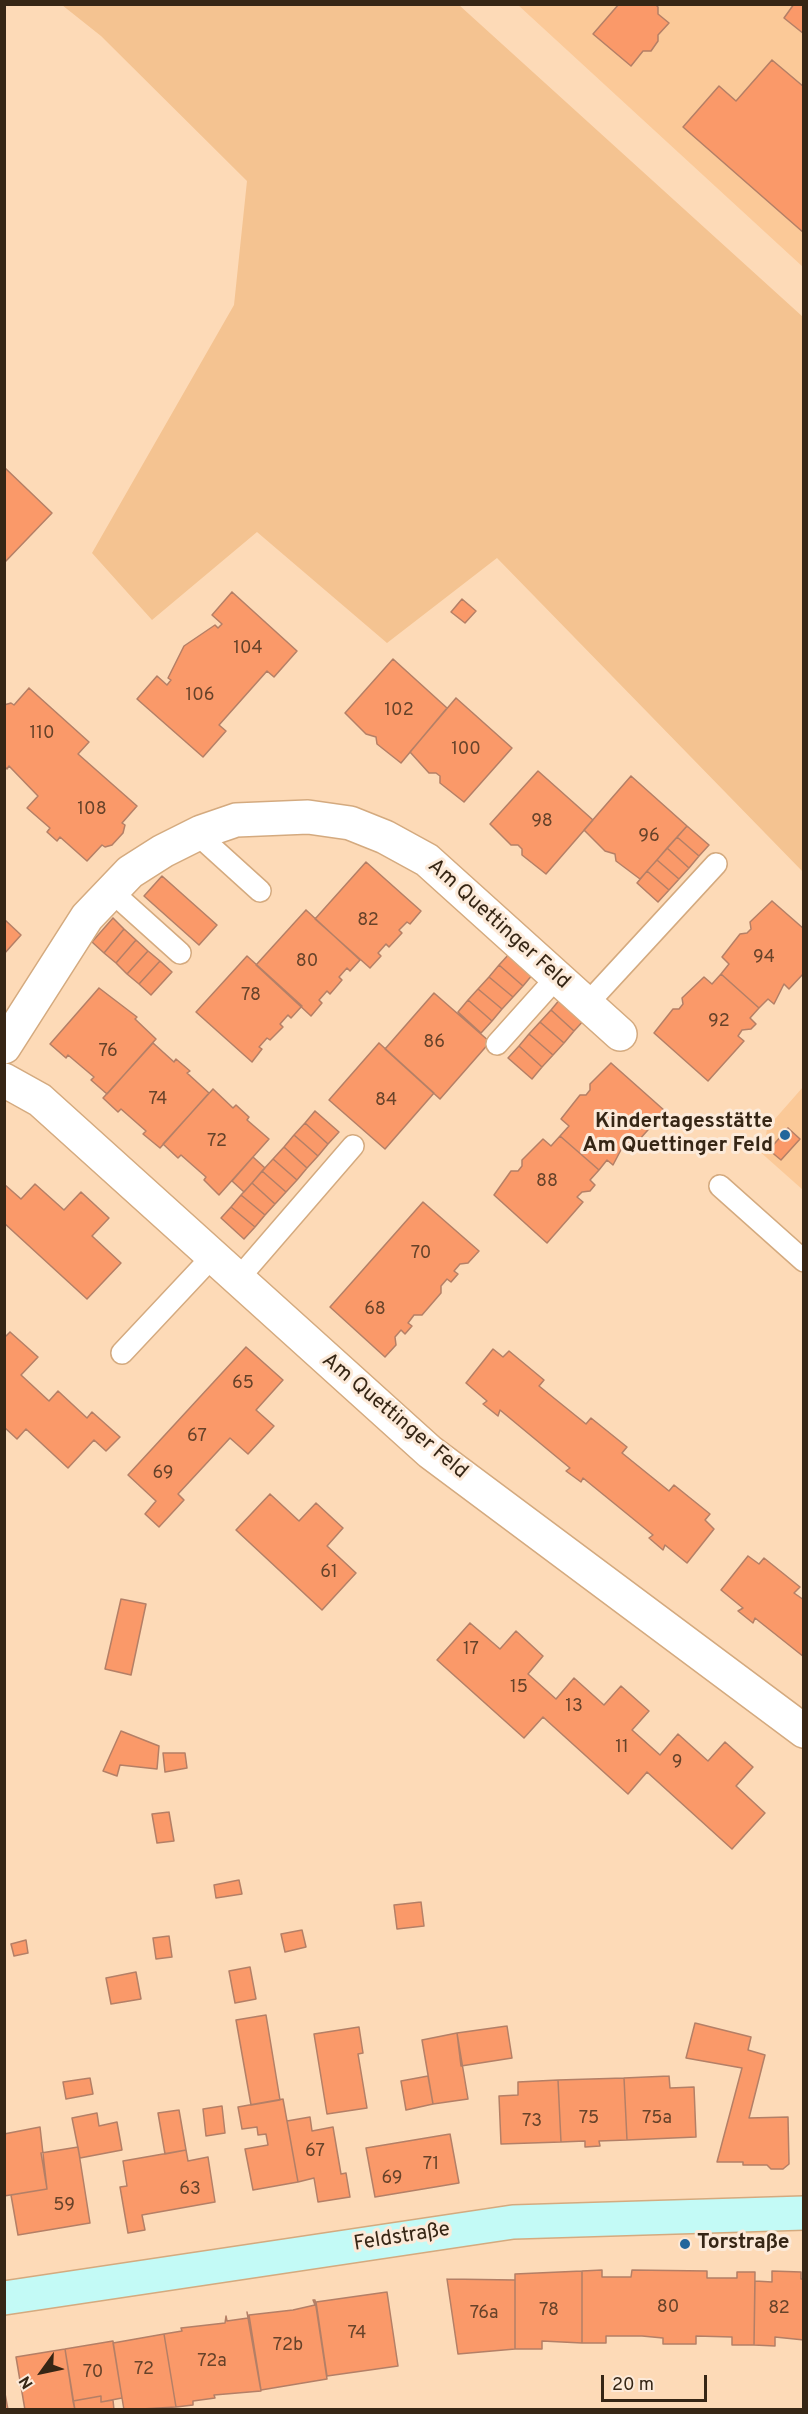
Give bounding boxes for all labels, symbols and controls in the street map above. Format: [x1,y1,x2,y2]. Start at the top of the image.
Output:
house number: 104 [233,638,263,660]
house number: 106 [185,685,215,707]
house number: 102 [384,700,414,722]
house number: 110 [30,723,54,745]
house number: 100 [451,739,481,761]
house number: 108 [77,799,107,821]
house number: 98 [531,811,553,833]
house number: 96 [638,826,660,848]
street label: Am Quettinger Feld [422,854,574,996]
house number: 82 [357,910,379,932]
house number: 94 [753,947,775,969]
house number: 80 [296,951,318,973]
house number: 78 [241,985,261,1007]
house number: 92 [708,1011,730,1033]
house number: 86 [423,1032,445,1054]
house number: 76 [98,1041,118,1063]
house number: 74 [149,1089,167,1111]
house number: 84 [375,1090,397,1112]
place label: Kindertagesstätte Am Quettinger Feld [582,1110,773,1160]
marker: Kindertagesstätte Am Quettinger Feld [778,1128,792,1142]
house number: 72 [207,1131,227,1153]
house number: 88 [536,1171,558,1193]
house number: 70 [411,1243,431,1265]
house number: 68 [364,1299,386,1321]
street label: Am Quettinger Feld [316,1349,472,1485]
house number: 65 [232,1373,254,1395]
house number: 67 [187,1426,207,1448]
house number: 69 [153,1463,173,1485]
house number: 61 [320,1562,338,1584]
house number: 17 [463,1639,479,1661]
house number: 15 [510,1677,528,1699]
house number: 13 [565,1696,583,1718]
house number: 11 [615,1737,629,1759]
house number: 9 [672,1752,682,1774]
house number: 75 [579,2108,599,2130]
house number: 75a [642,2108,672,2130]
house number: 73 [522,2111,542,2133]
house number: 67 [305,2141,325,2163]
house number: 71 [423,2154,439,2176]
house number: 69 [382,2168,402,2190]
house number: 63 [179,2179,201,2201]
house number: 59 [53,2195,75,2217]
street label: Feldstraße [352,2218,452,2258]
place label: Torstraße [697,2231,789,2257]
marker: Torstraße [678,2237,692,2251]
house number: 80 [657,2297,679,2319]
house number: 82 [768,2298,790,2320]
house number: 78 [539,2300,559,2322]
house number: 76a [470,2303,498,2325]
house number: 74 [348,2323,366,2345]
house number: 72b [273,2335,303,2357]
north arrow [12,2342,72,2402]
house number: 72a [197,2351,227,2373]
house number: 72 [134,2359,154,2381]
house number: 70 [83,2362,103,2384]
scale bar [604,2363,710,2401]
text: N [15,2372,38,2392]
text: 20 m [612,2374,654,2397]

